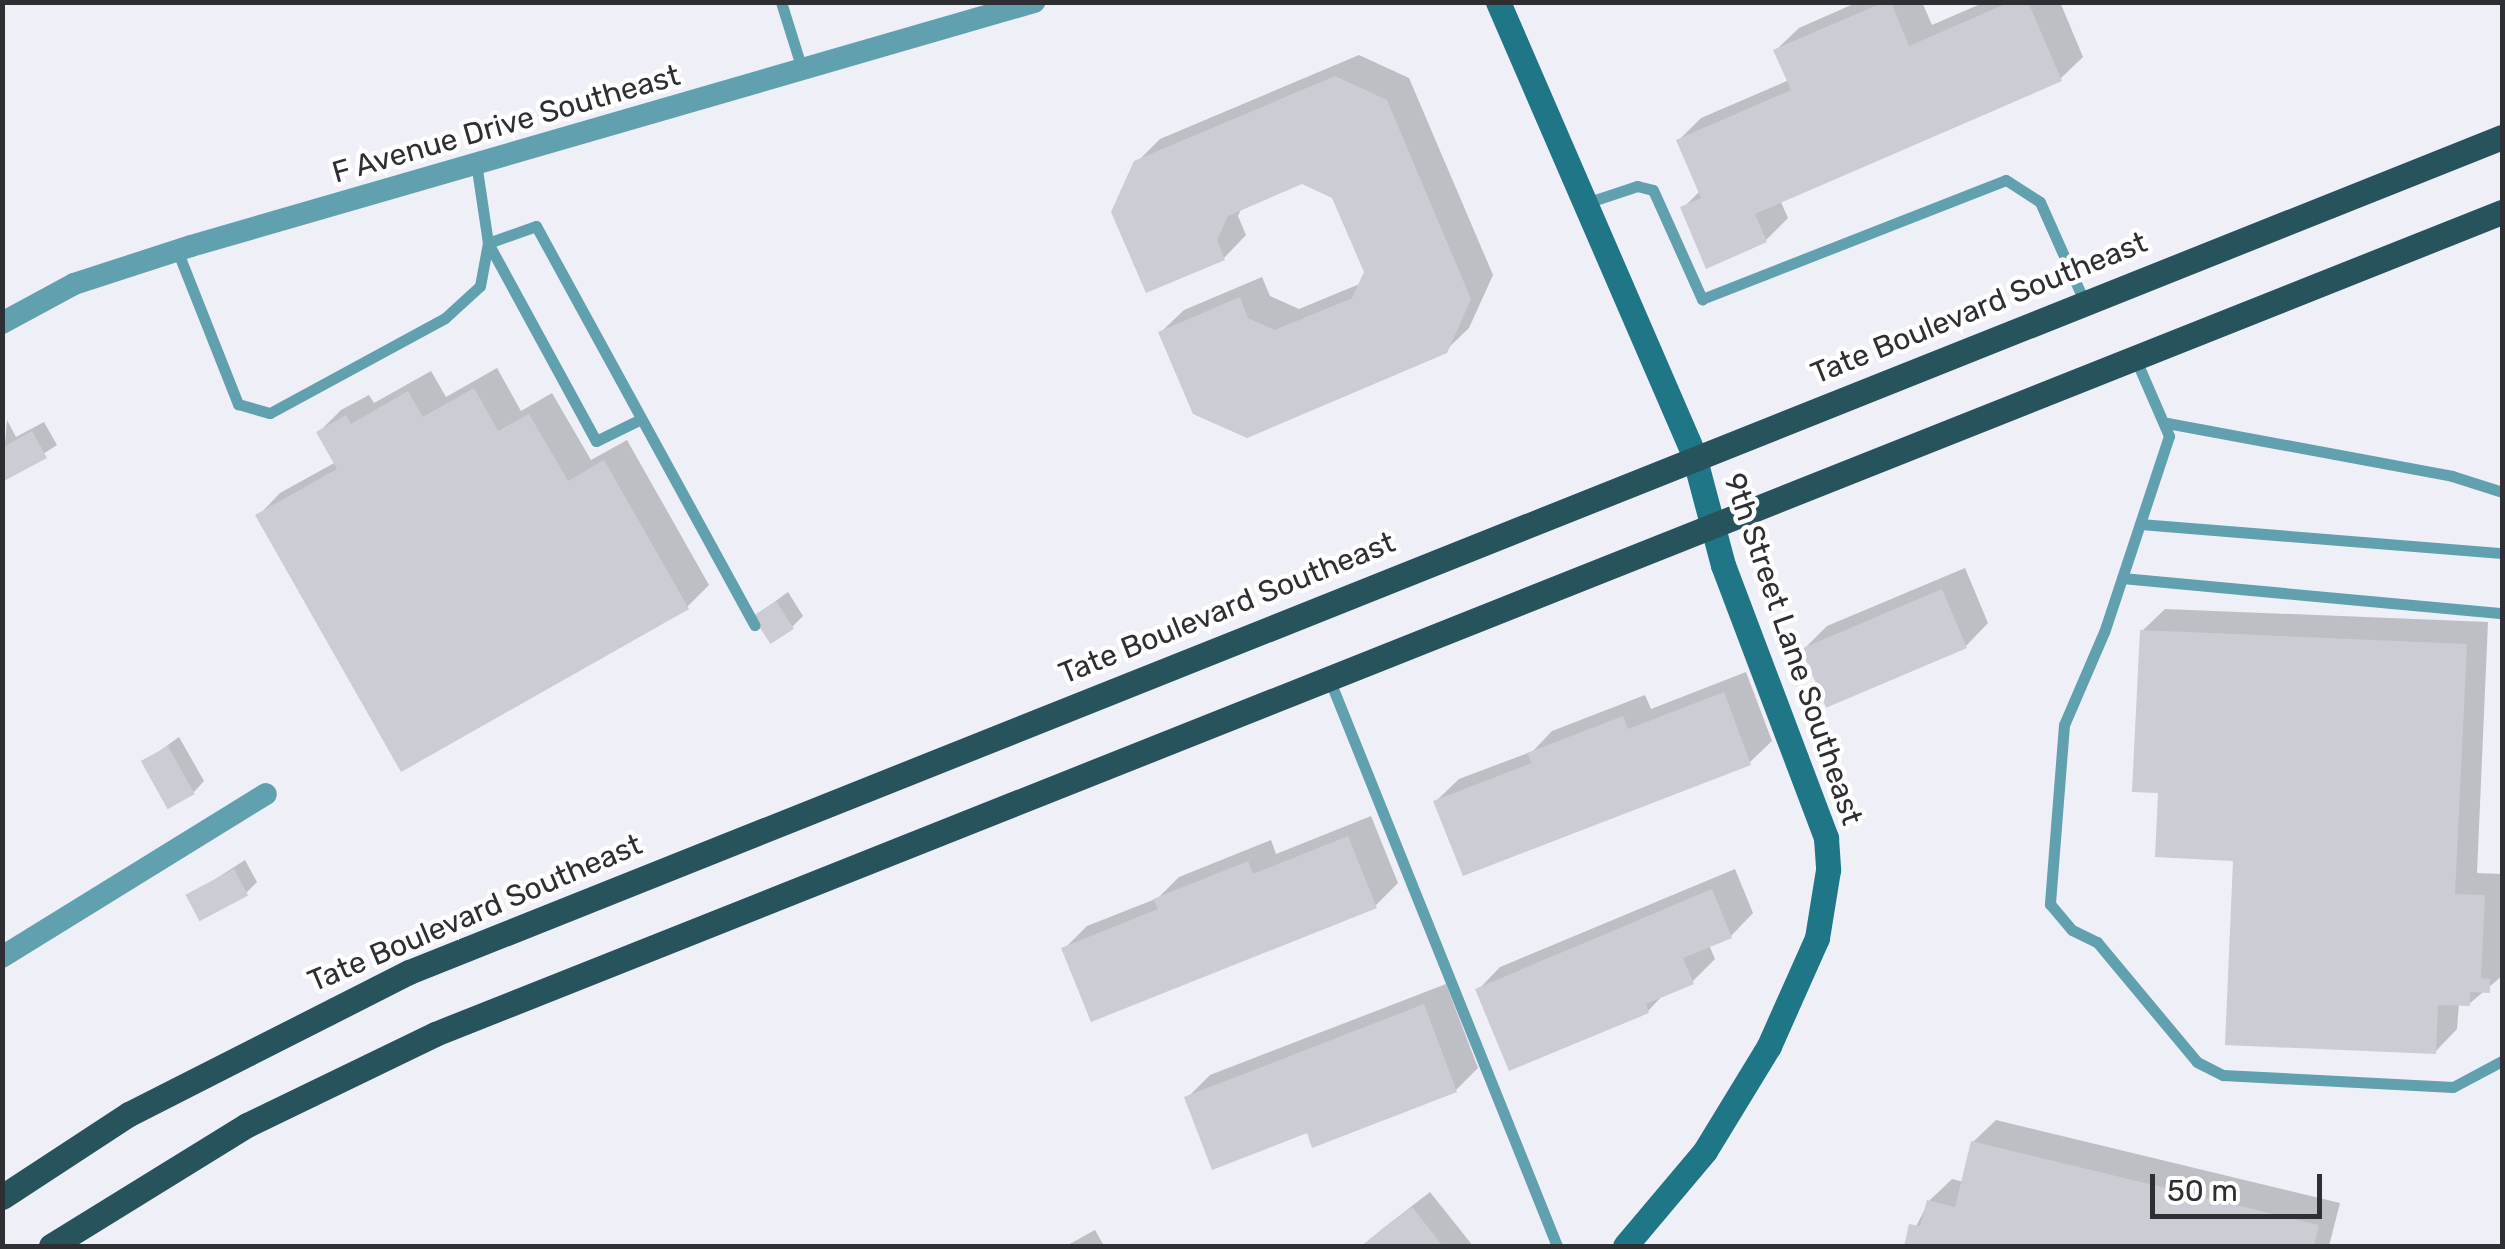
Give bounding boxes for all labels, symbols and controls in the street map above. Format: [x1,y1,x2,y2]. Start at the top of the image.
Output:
street label: F Avenue Drive Southeast [327,57,685,191]
street label: Tate Boulevard Southeast [1806,224,2152,392]
street label: 9th Street Lane Southeast [1716,469,1870,829]
street label: Tate Boulevard Southeast [1054,524,1400,692]
street label: Tate Boulevard Southeast [303,826,647,1000]
scale bar [2155,1154,2328,1216]
text: 50 m [2167,1173,2238,1209]

